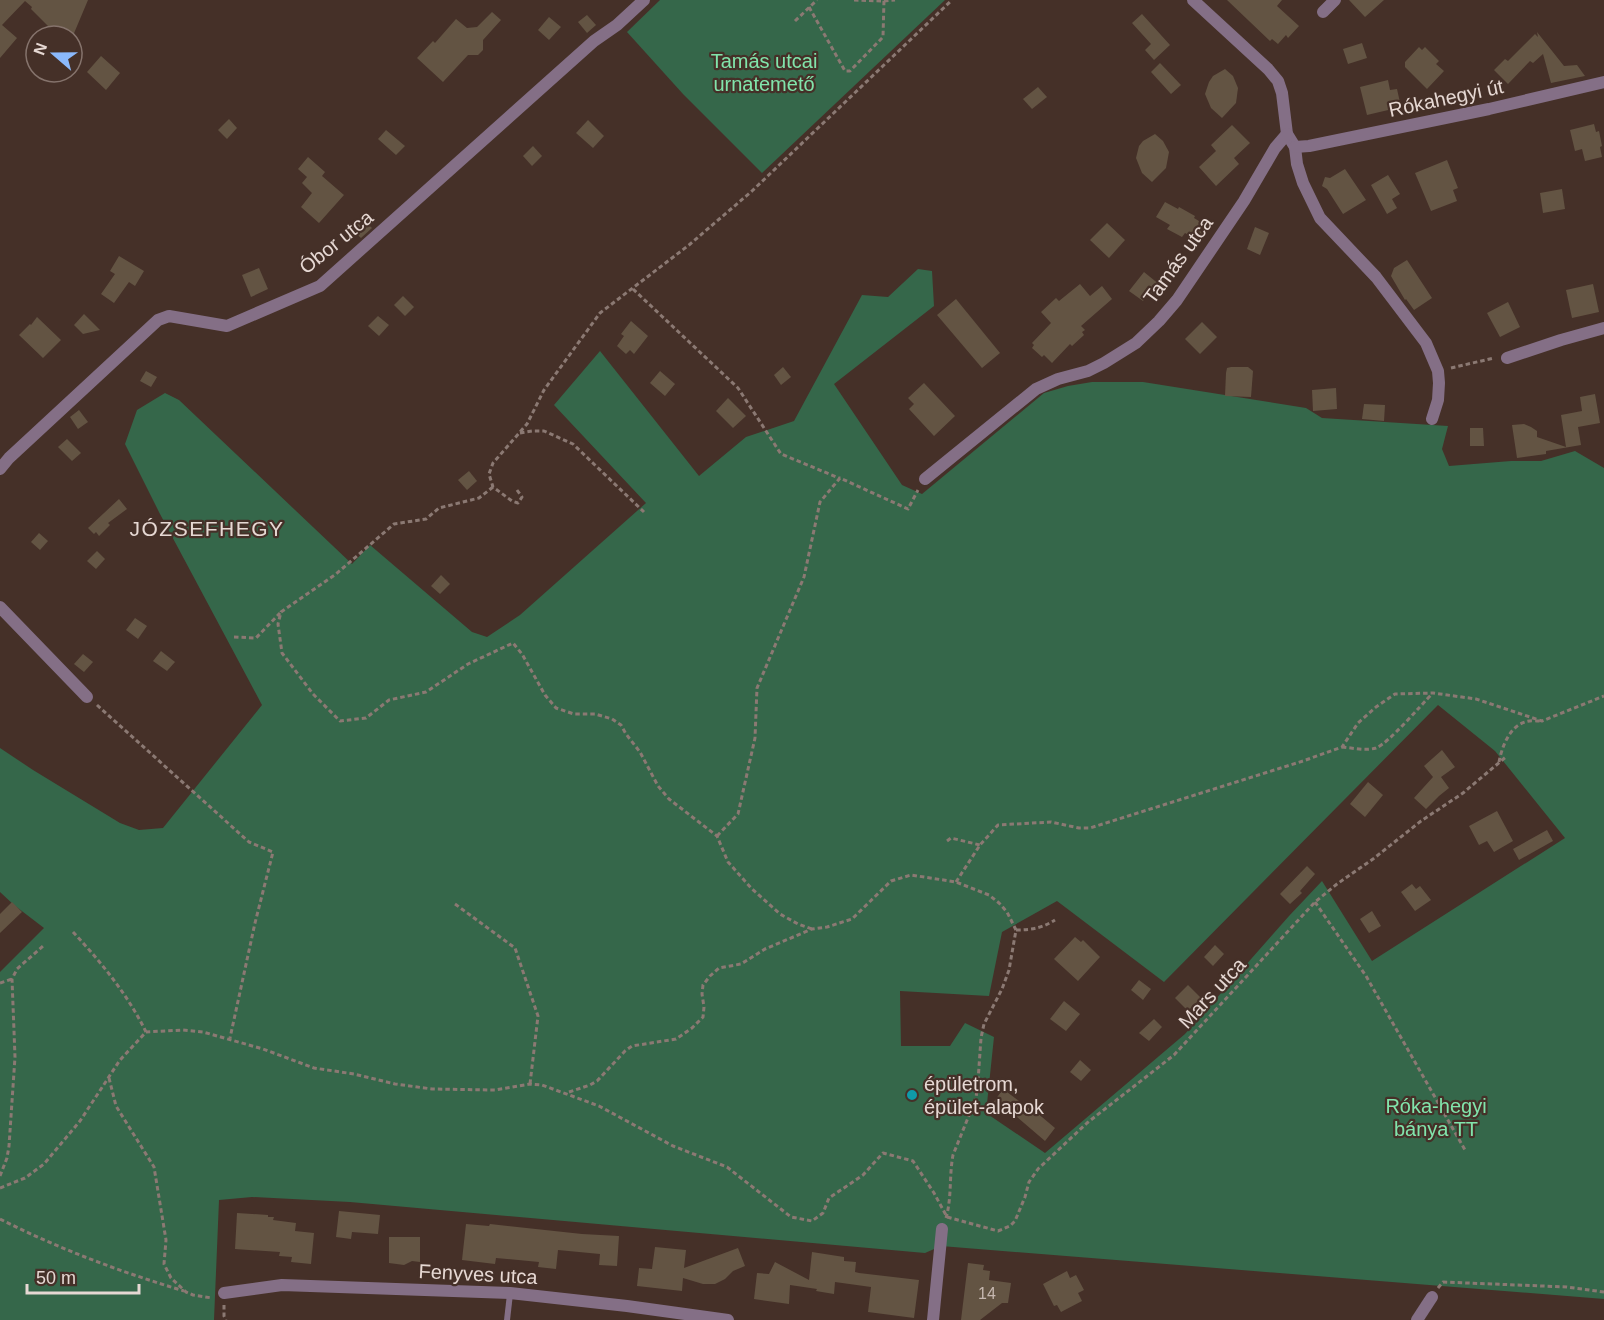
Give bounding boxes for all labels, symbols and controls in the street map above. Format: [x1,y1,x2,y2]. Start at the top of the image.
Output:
north arrow [24,24,84,84]
text: N [30,41,50,57]
park label: Tamás utcai urnatemető [711,50,817,95]
street label: Rókahegyi út [1387,75,1506,121]
street label: Óbor utca [295,205,378,278]
street label: Tamás utca [1139,211,1217,308]
district label: JÓZSEFHEGY [129,517,285,540]
street label: Mars utca [1174,953,1251,1033]
place label: épületrom, épület-alapok [924,1073,1045,1118]
marker: épületrom, épület-alapok [905,1088,919,1102]
park label: Róka-hegyi bánya TT [1385,1095,1487,1140]
scale bar [27,1257,140,1295]
street label: Fenyves utca [418,1260,539,1288]
text: 50 m [36,1268,76,1288]
house number: 14 [978,1285,996,1302]

